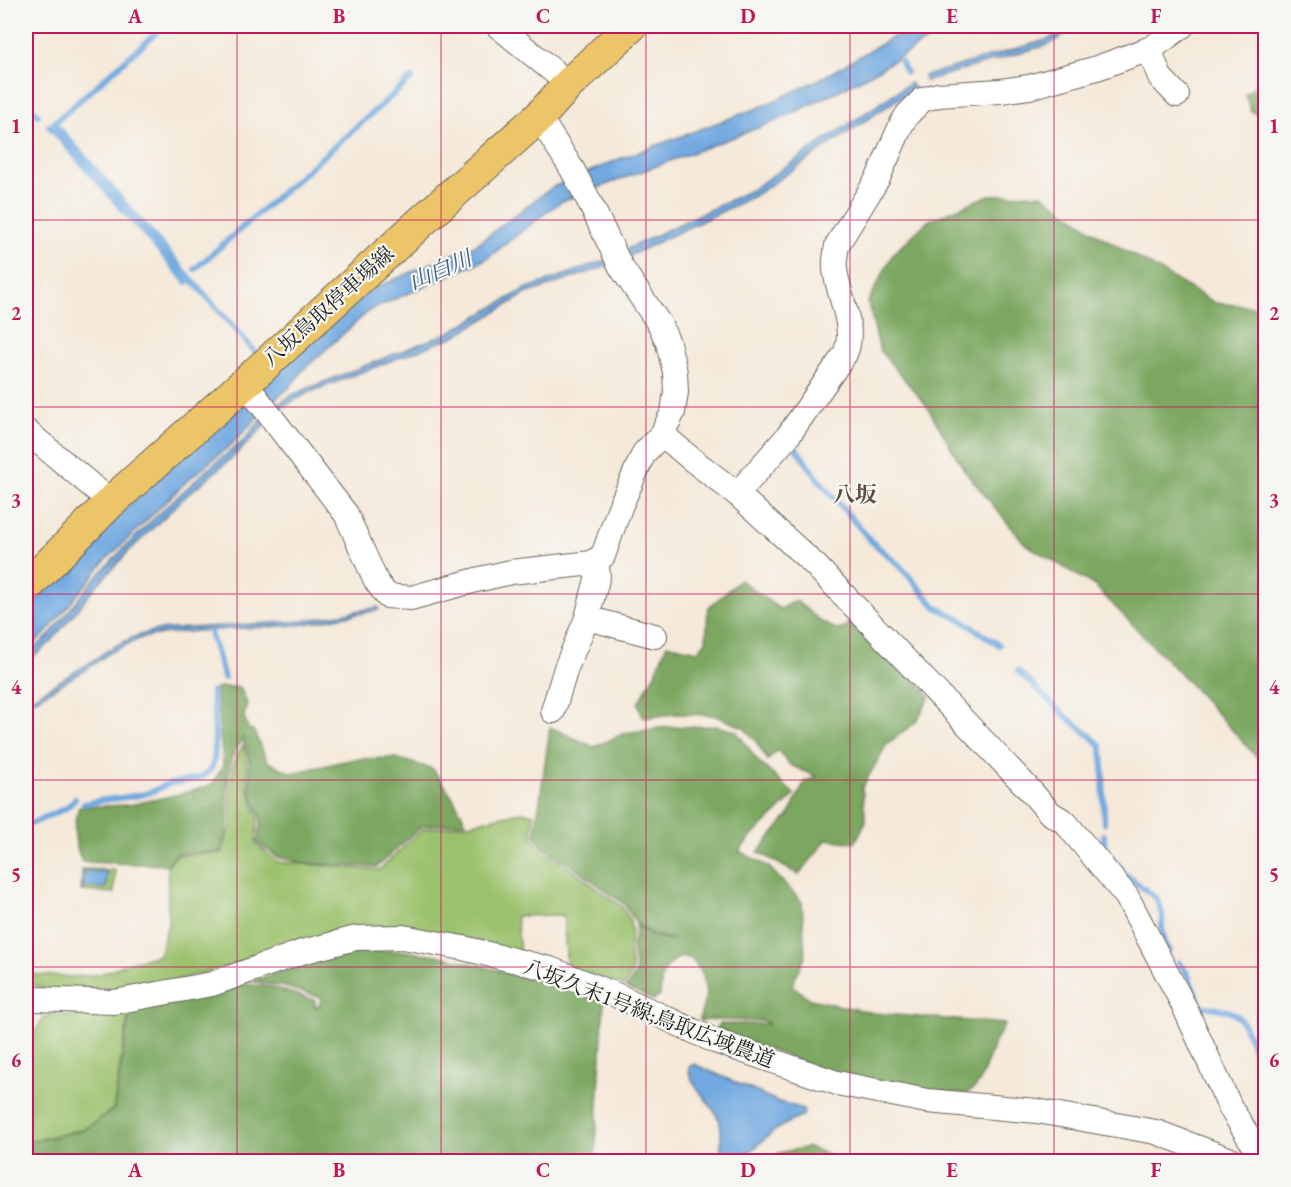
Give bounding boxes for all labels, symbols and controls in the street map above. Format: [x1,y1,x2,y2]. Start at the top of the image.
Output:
text: A [127,3,143,29]
text: B [333,3,345,29]
text: C [536,3,550,29]
text: D [740,3,756,29]
text: E [946,3,958,29]
text: F [1151,3,1162,29]
text: 1 [11,113,21,139]
text: 1 [1269,113,1279,139]
street label: 八坂鳥取停車場線 [257,240,399,372]
water label: 山白川 [404,243,478,296]
text: 2 [11,300,22,326]
text: 2 [1269,300,1280,326]
district label: 八坂 [833,480,877,509]
text: 3 [11,487,21,513]
text: 3 [1269,487,1279,513]
text: 4 [11,674,22,700]
text: 4 [1269,674,1280,700]
text: 5 [11,861,21,887]
text: 5 [1269,861,1279,887]
street label: 八坂久末1号線;鳥取広域農道 [520,953,778,1073]
text: 6 [11,1047,22,1073]
text: 6 [1269,1047,1280,1073]
text: A [127,1157,143,1183]
text: B [333,1157,345,1183]
text: C [536,1157,550,1183]
text: D [740,1157,756,1183]
text: E [946,1157,958,1183]
text: F [1151,1157,1162,1183]

